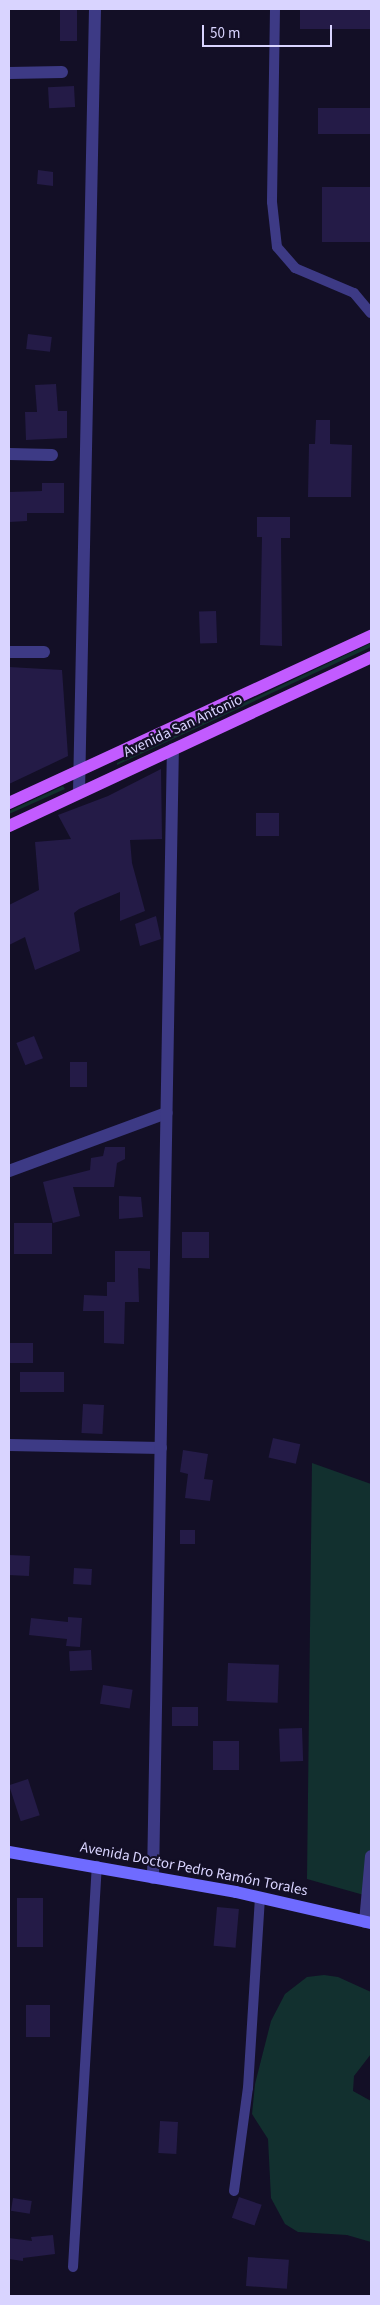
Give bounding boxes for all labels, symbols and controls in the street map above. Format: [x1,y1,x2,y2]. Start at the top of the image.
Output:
scale bar [205,15,335,47]
text: 50 m [210,23,240,44]
street label: Avenida San Antonio [121,691,245,761]
street label: Avenida Doctor Pedro Ramón Torales [79,1838,309,1900]

